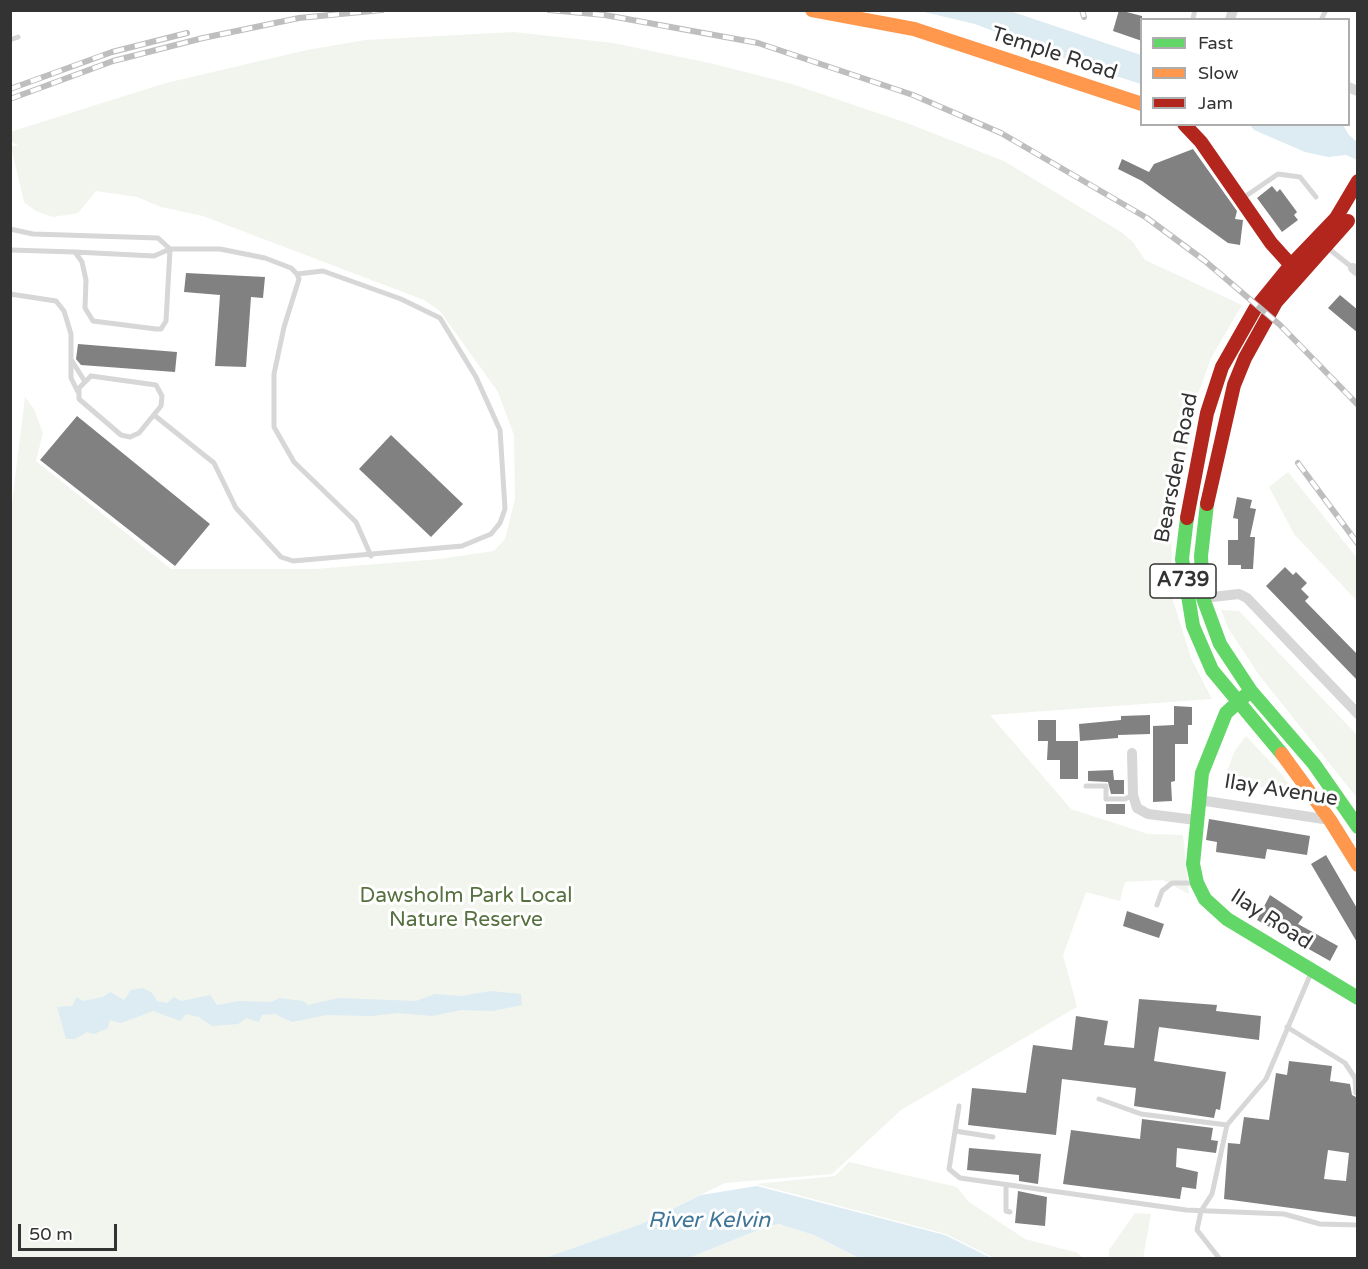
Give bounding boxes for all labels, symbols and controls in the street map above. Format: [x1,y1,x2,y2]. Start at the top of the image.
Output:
legend [1140,18,1350,126]
street label: Temple Road [988,22,1120,86]
text: Fast [1198,32,1233,54]
text: Slow [1198,62,1239,84]
text: Jam [1198,92,1233,114]
street label: Bearsden Road [1150,391,1204,545]
road number: A739 [1150,564,1216,598]
street label: Ilay Avenue [1222,770,1340,812]
park label: Dawsholm Park Local Nature Reserve [360,883,572,933]
street label: Ilay Road [1226,884,1316,956]
water label: River Kelvin [648,1208,770,1234]
scale bar [21,1212,120,1250]
text: 50 m [29,1223,73,1245]

